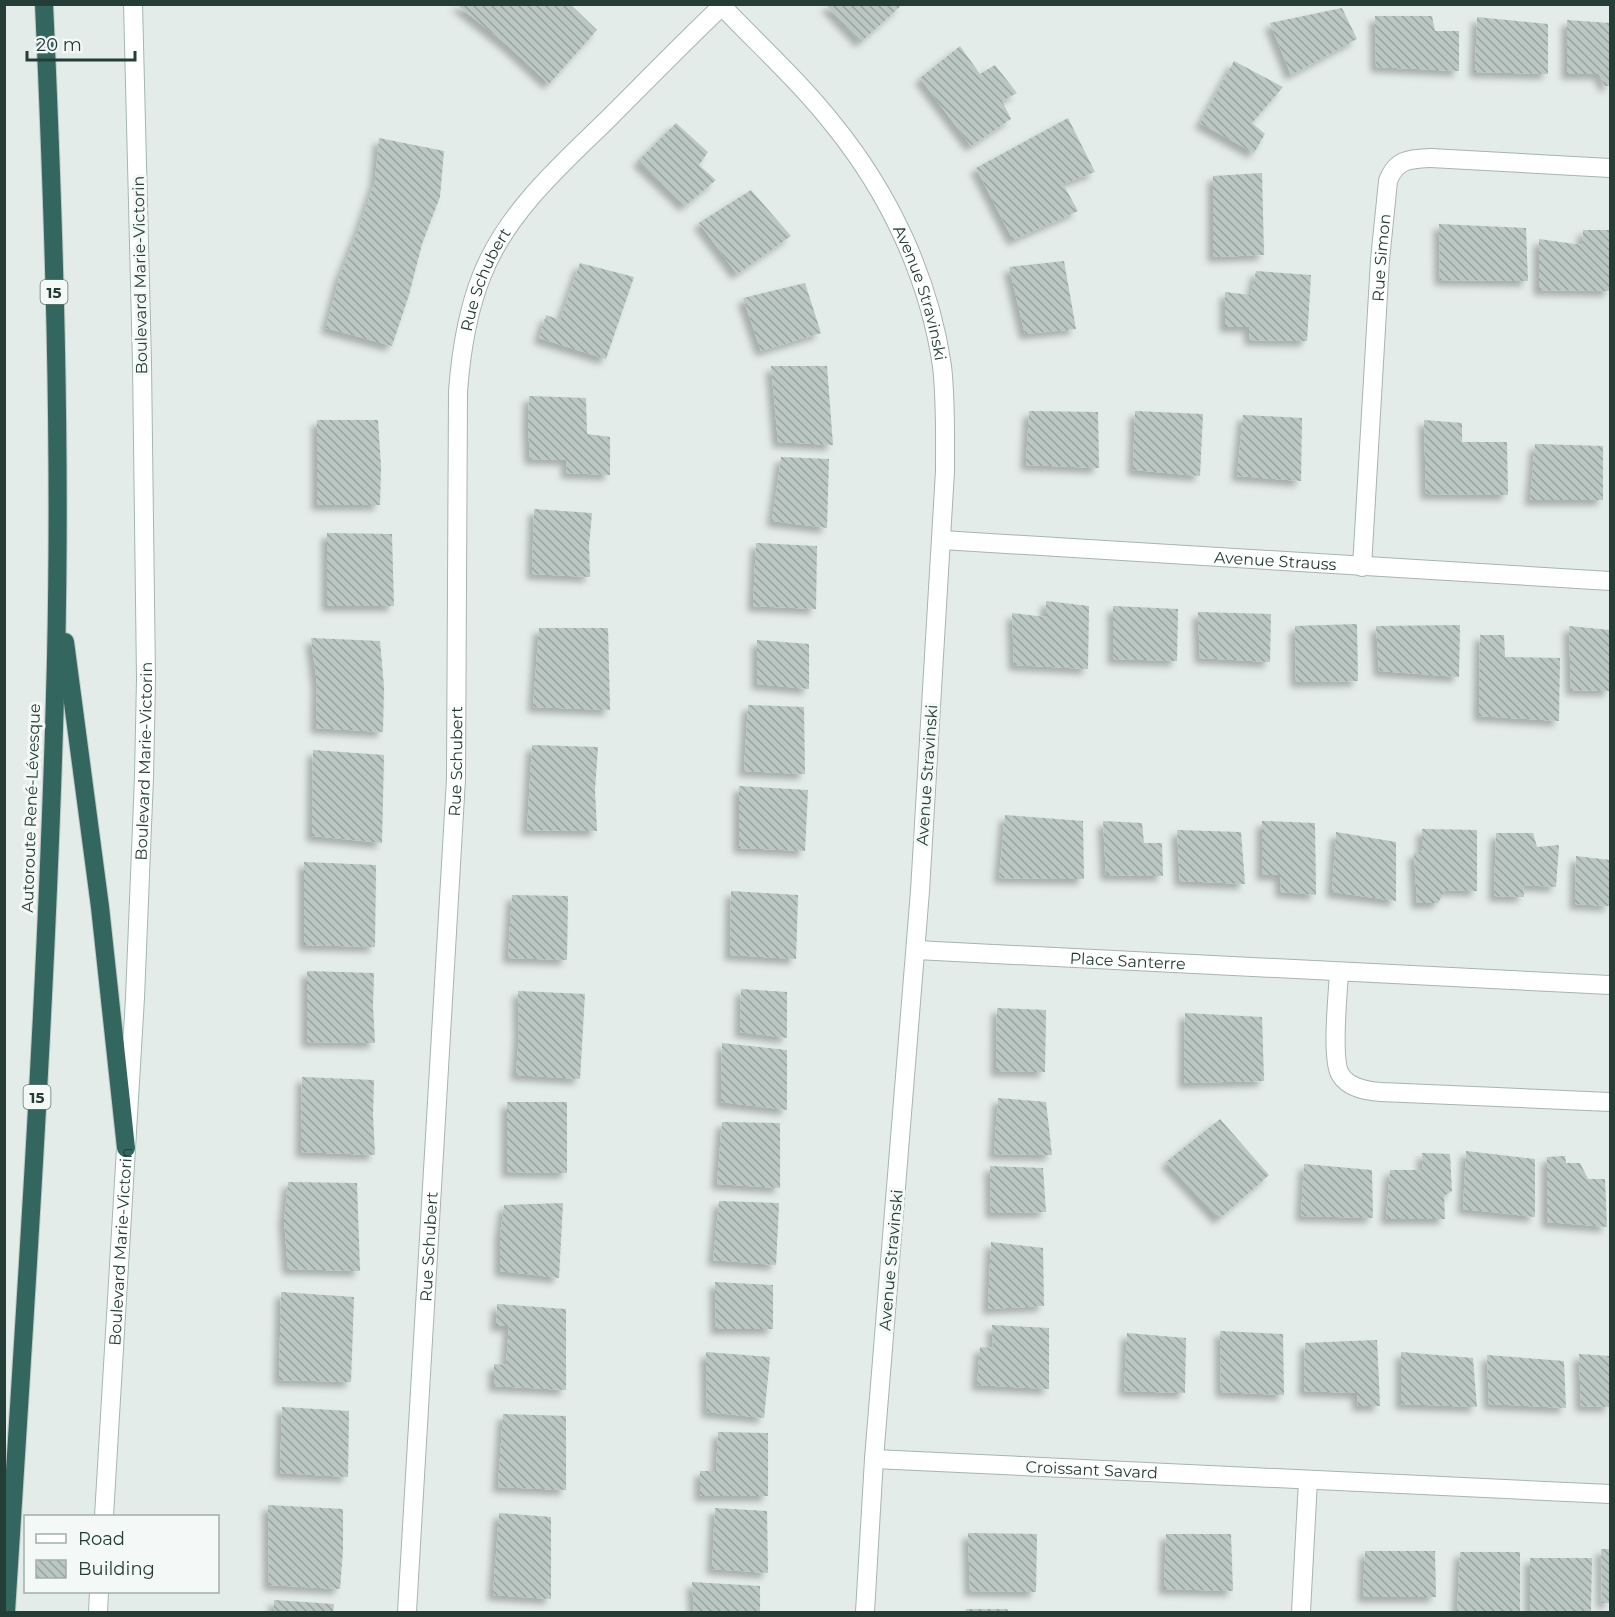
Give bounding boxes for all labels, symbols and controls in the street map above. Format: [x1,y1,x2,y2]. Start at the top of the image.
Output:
scale bar [27,24,135,62]
text: 20 m [36,34,82,56]
street label: Boulevard Marie-Victorin [129,176,151,374]
street label: Rue Simon [1368,213,1394,302]
street label: Avenue Stravinski [890,222,951,362]
street label: Rue Schubert [456,224,515,333]
road number: 15 [40,280,68,304]
street label: Avenue Strauss [1214,547,1337,574]
street label: Boulevard Marie-Victorin [131,662,156,861]
street label: Autoroute René-Lévesque [18,703,44,913]
street label: Avenue Stravinski [913,704,941,846]
street label: Rue Schubert [444,706,466,817]
street label: Place Santerre [1069,948,1186,973]
road number: 15 [24,1085,51,1109]
street label: Boulevard Marie-Victorin [105,1147,136,1346]
street label: Avenue Stravinski [875,1189,907,1331]
street label: Rue Schubert [416,1191,441,1302]
street label: Croissant Savard [1025,1457,1158,1482]
legend [24,1515,219,1593]
text: Road [78,1528,125,1550]
text: Building [78,1558,155,1580]

